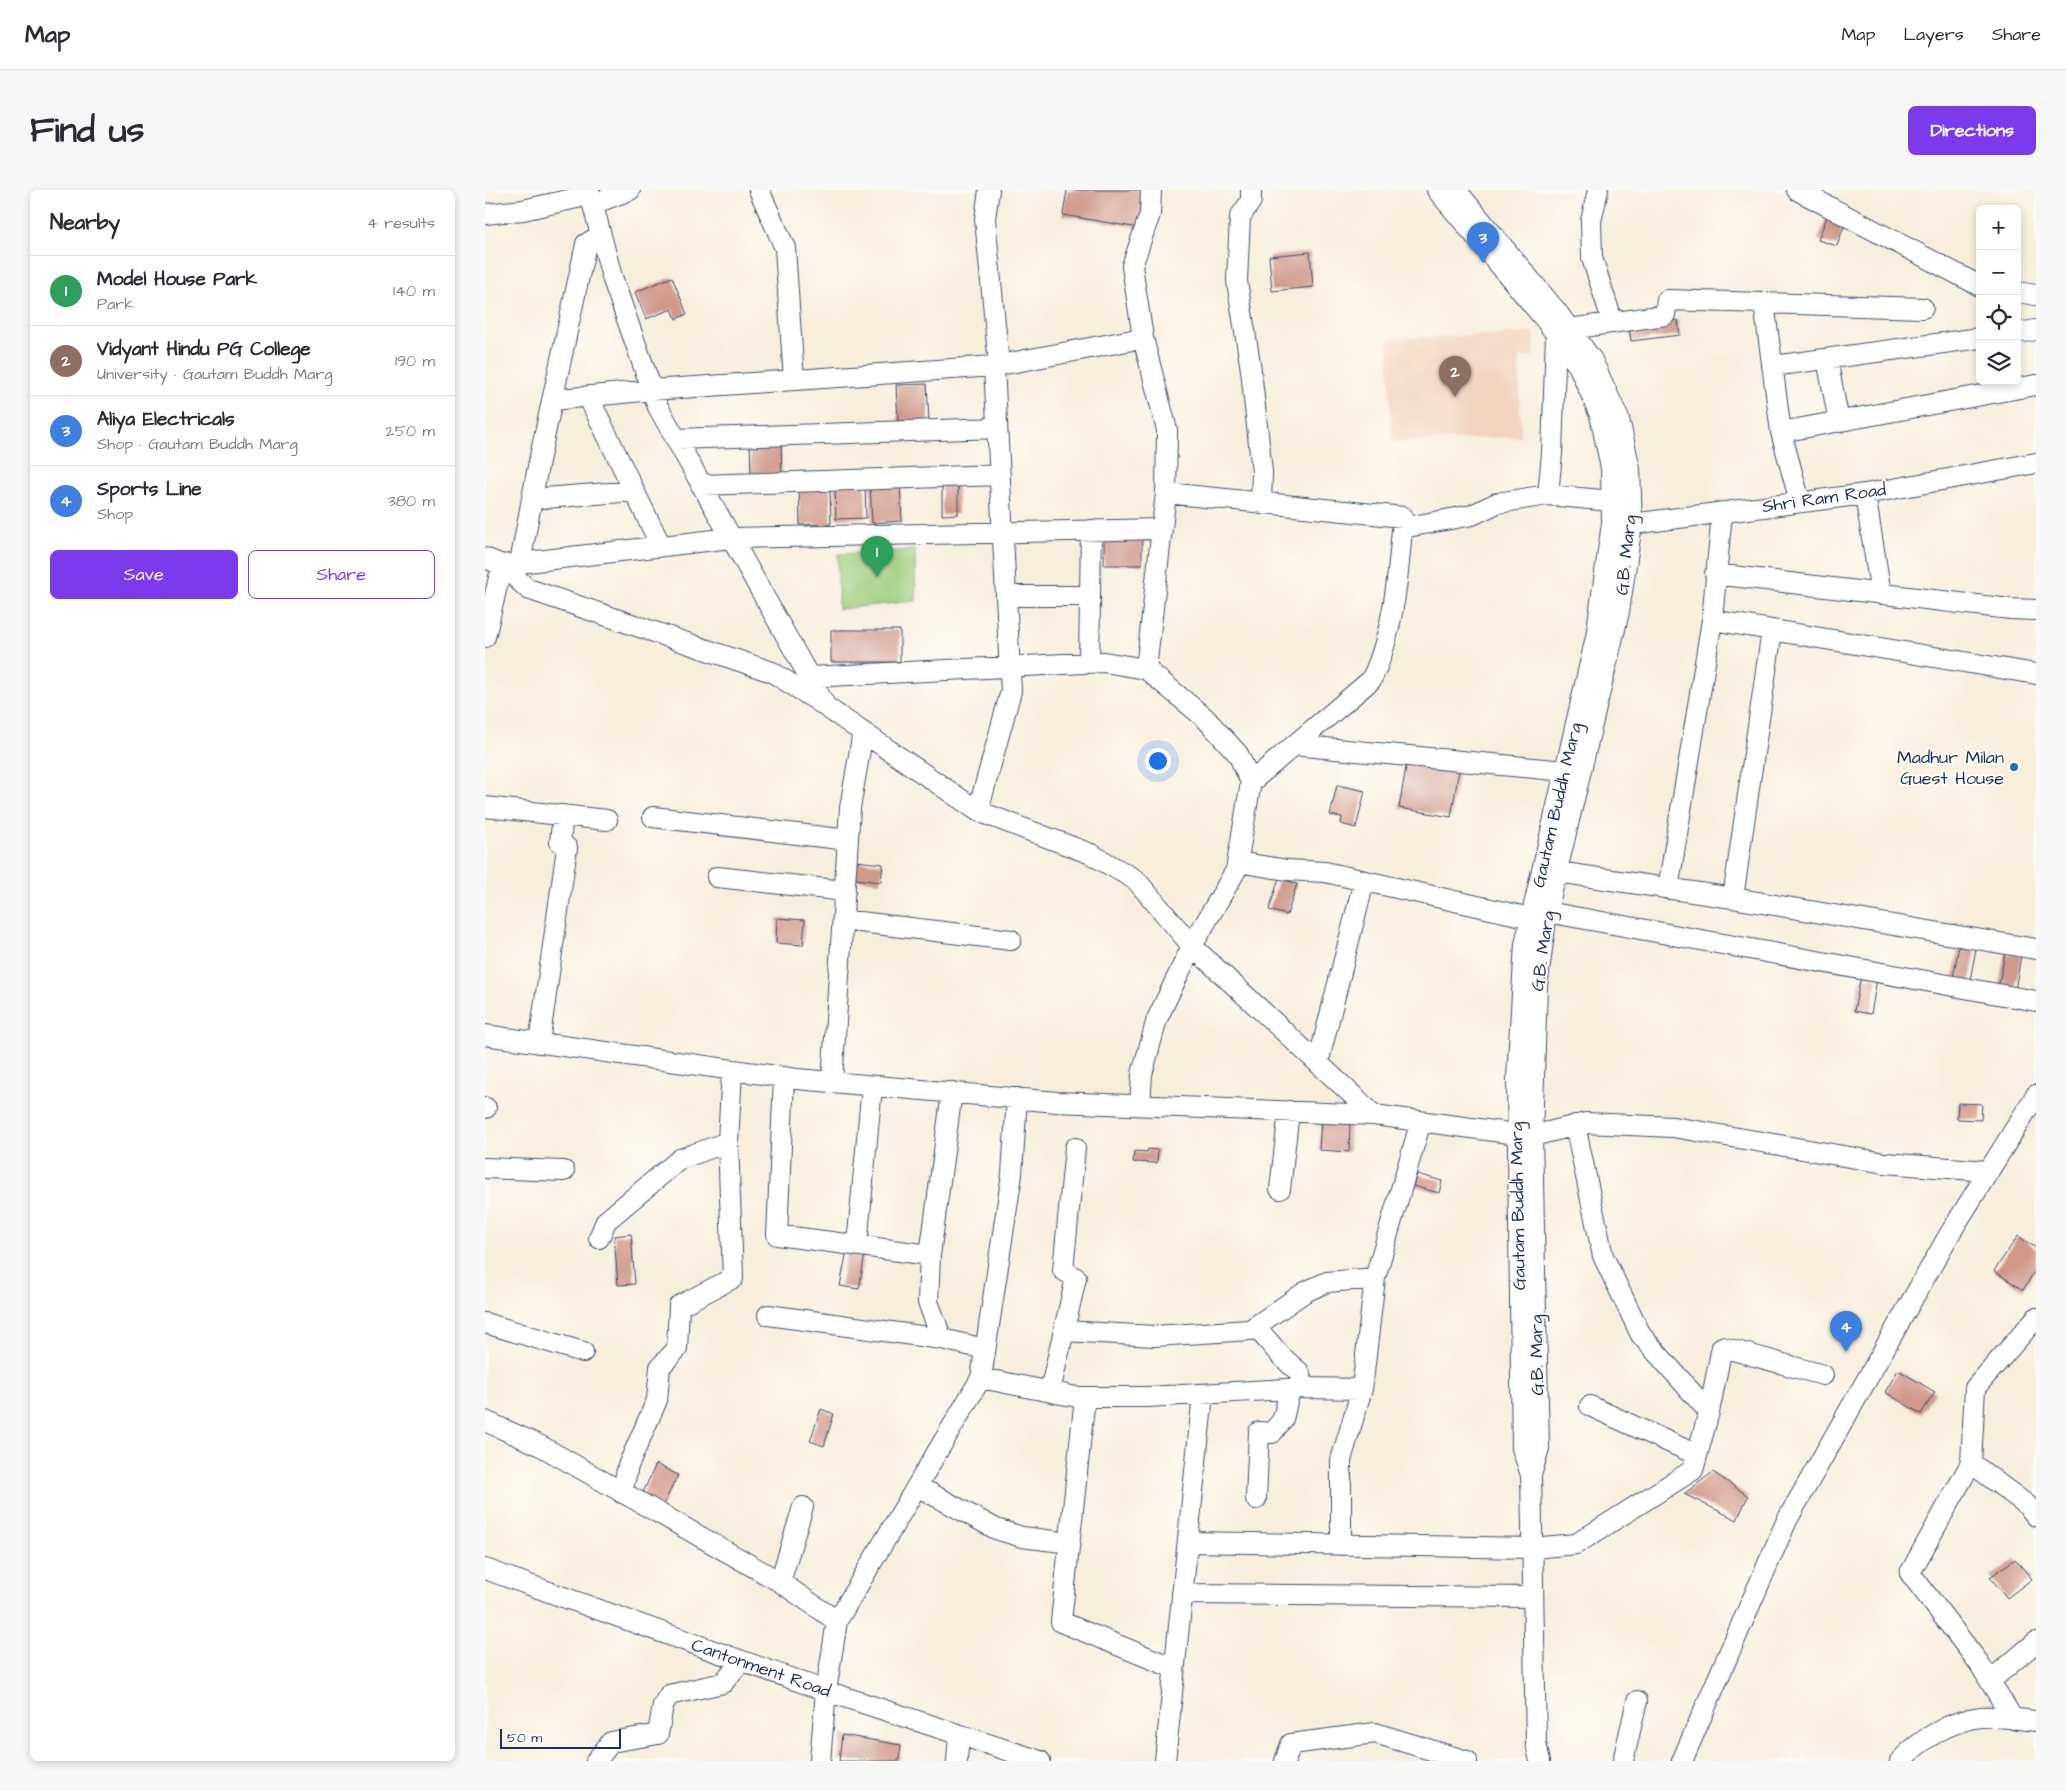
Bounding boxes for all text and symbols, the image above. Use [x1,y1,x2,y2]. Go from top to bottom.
text: Map [25,18,70,52]
text: Map [1841,22,1875,47]
text: Layers [1903,22,1964,47]
text: Share [1992,22,2041,47]
text: Find us [30,106,144,155]
button: Directions [1908,106,2036,155]
map controls [1976,205,2021,385]
button: + [1976,205,2021,250]
text: Nearby [50,208,120,237]
text: 4 results [367,212,435,234]
pin: 3 [1467,222,1499,263]
button: − [1976,250,2021,295]
text: Model House Park [97,266,257,293]
text: 1 [65,280,67,302]
text: 140 m [393,280,435,302]
text: Park [97,293,134,315]
button: locate [1976,295,2021,340]
text: Vidyant Hindu PG College [97,336,311,363]
button: layers [1976,340,2021,385]
text: 2 [61,350,71,372]
text: 190 m [395,350,435,372]
pin: 2 [1439,356,1471,397]
text: University · Gautam Buddh Marg [97,363,332,385]
text: Aliya Electricals [97,406,235,433]
text: 3 [62,420,70,442]
text: 250 m [386,420,435,442]
text: Shop · Gautam Buddh Marg [97,433,298,455]
text: Sports Line [97,476,202,503]
street label: Shri Ram Road [1760,477,1888,519]
text: 4 [61,490,71,512]
text: 380 m [388,490,435,512]
text: Shop [97,503,133,525]
street label: G.B. Marg [1609,514,1644,597]
pin: 1 [861,536,893,577]
button: Save [50,550,238,599]
button: Share [248,550,435,599]
street label: Gautam Buddh Marg [1526,720,1589,890]
place label: Madhur Milan Guest House [1897,745,2004,791]
your location [1145,748,1171,774]
marker: Madhur Milan Guest House [2008,761,2020,773]
street label: G.B. Marg [1525,909,1562,993]
street label: Gautam Buddh Marg [1504,1122,1533,1290]
pin: 4 [1830,1311,1862,1352]
street label: G.B. Marg [1524,1314,1551,1396]
street label: Cantonment Road [688,1632,834,1704]
scale bar [500,1726,621,1749]
text: 50 m [507,1728,542,1748]

